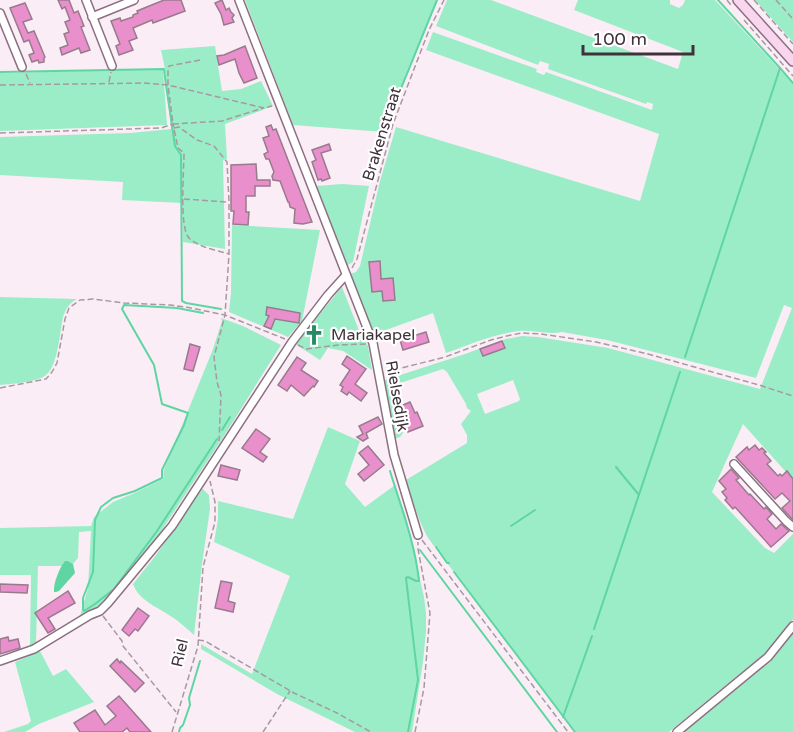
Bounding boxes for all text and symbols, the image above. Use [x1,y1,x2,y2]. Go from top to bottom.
scale bar [583,18,692,56]
text: 100 m [592,28,647,50]
street label: Brakenstraat [358,85,406,183]
church icon: Mariakapel [302,323,326,347]
place label: Mariakapel [331,325,415,345]
street label: Rielsedijk [381,359,413,433]
street label: Riel [167,637,193,669]

